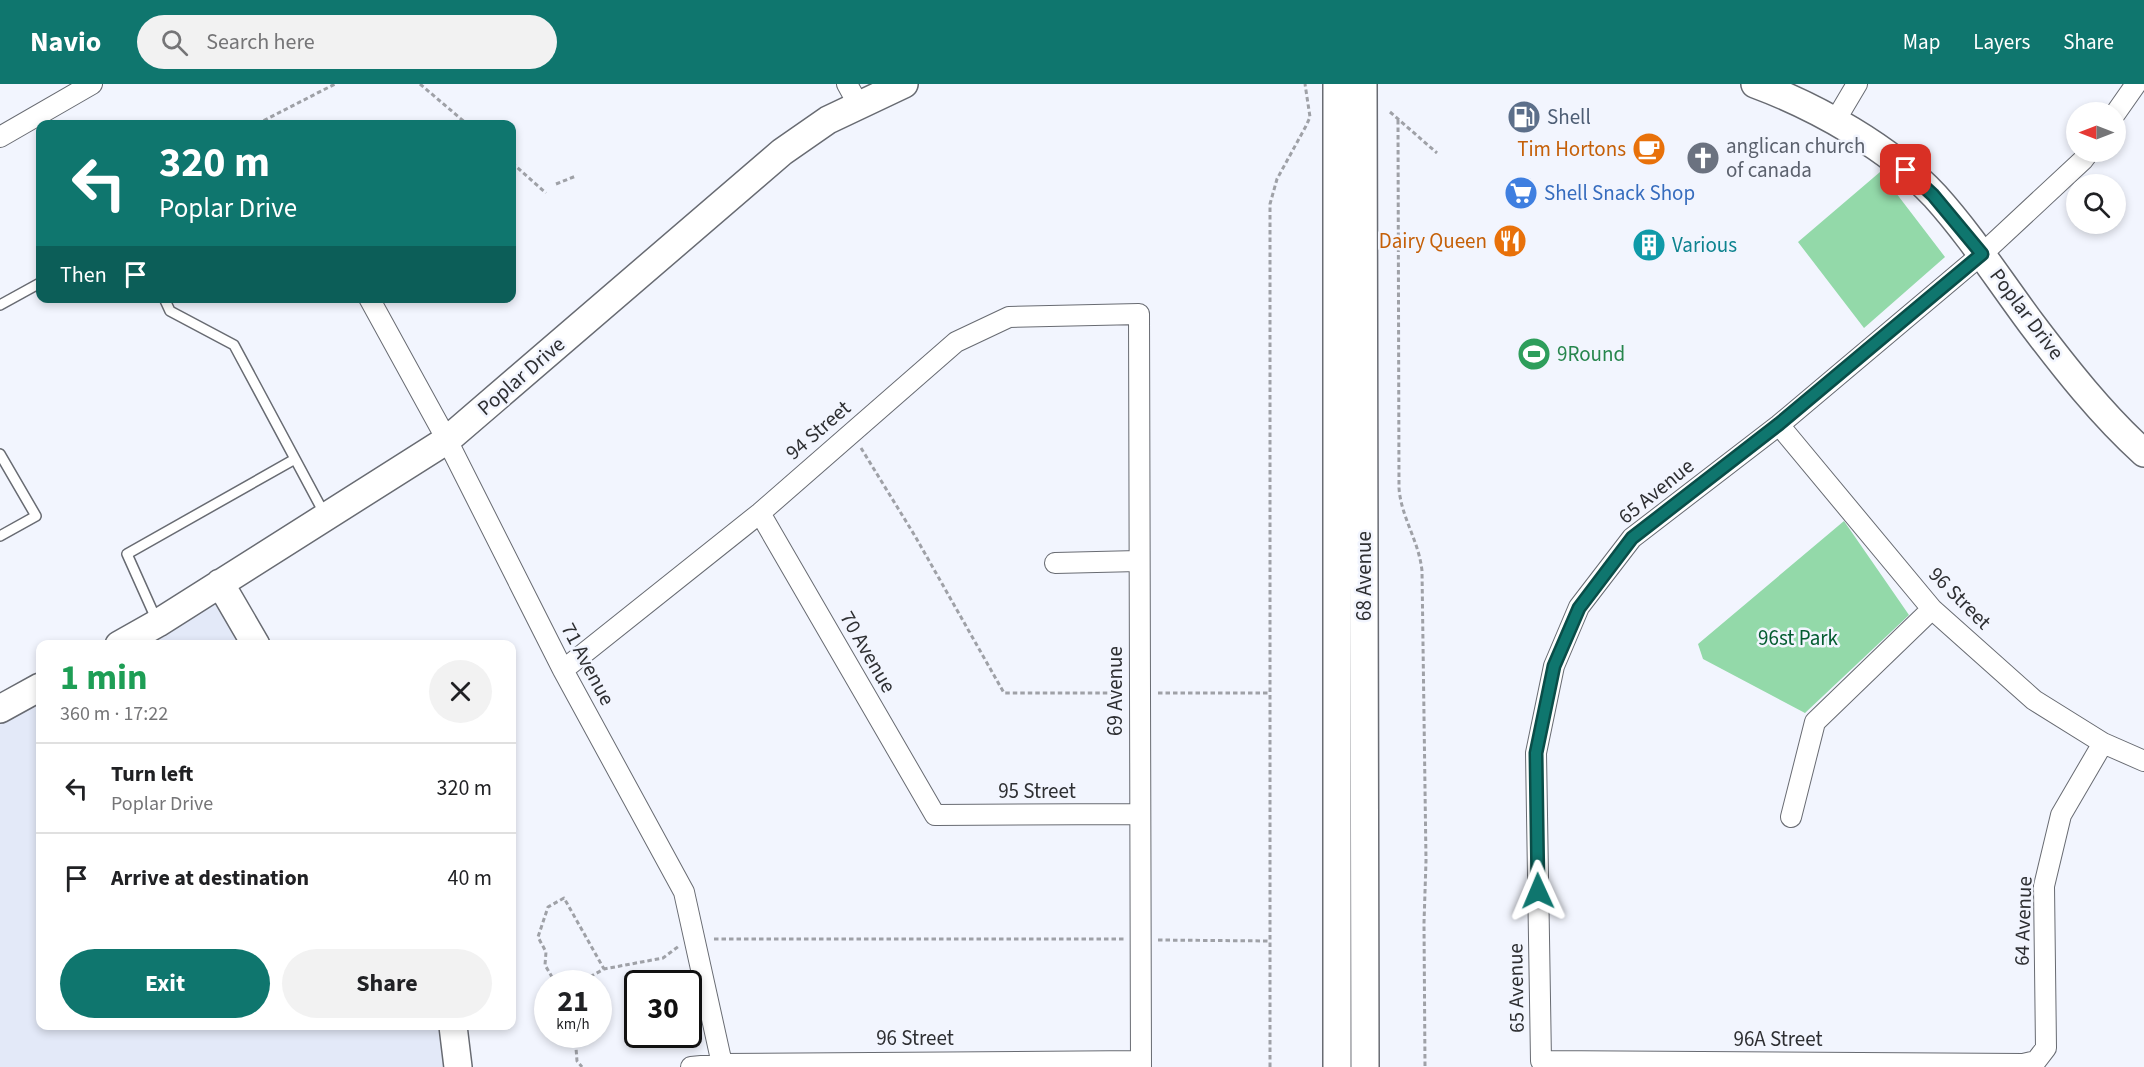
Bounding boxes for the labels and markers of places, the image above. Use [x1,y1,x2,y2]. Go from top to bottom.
fuel station icon: Shell [1506,99,1542,135]
place label: Shell [1547,102,1591,132]
cafe icon: Tim Hortons [1631,131,1667,167]
place label: anglican church of canada [1726,131,1865,185]
place label: Tim Hortons [1517,134,1626,164]
church icon: anglican church of canada [1685,140,1721,176]
pin [1880,144,1931,195]
supermarket icon: Shell Snack Shop [1503,175,1539,211]
place label: Shell Snack Shop [1544,178,1695,208]
restaurant icon: Dairy Queen [1492,223,1528,259]
place label: Dairy Queen [1379,226,1487,256]
building icon: Various [1631,227,1667,263]
place label: Various [1672,230,1737,260]
sports icon: 9Round [1516,336,1552,372]
place label: 9Round [1557,339,1625,369]

